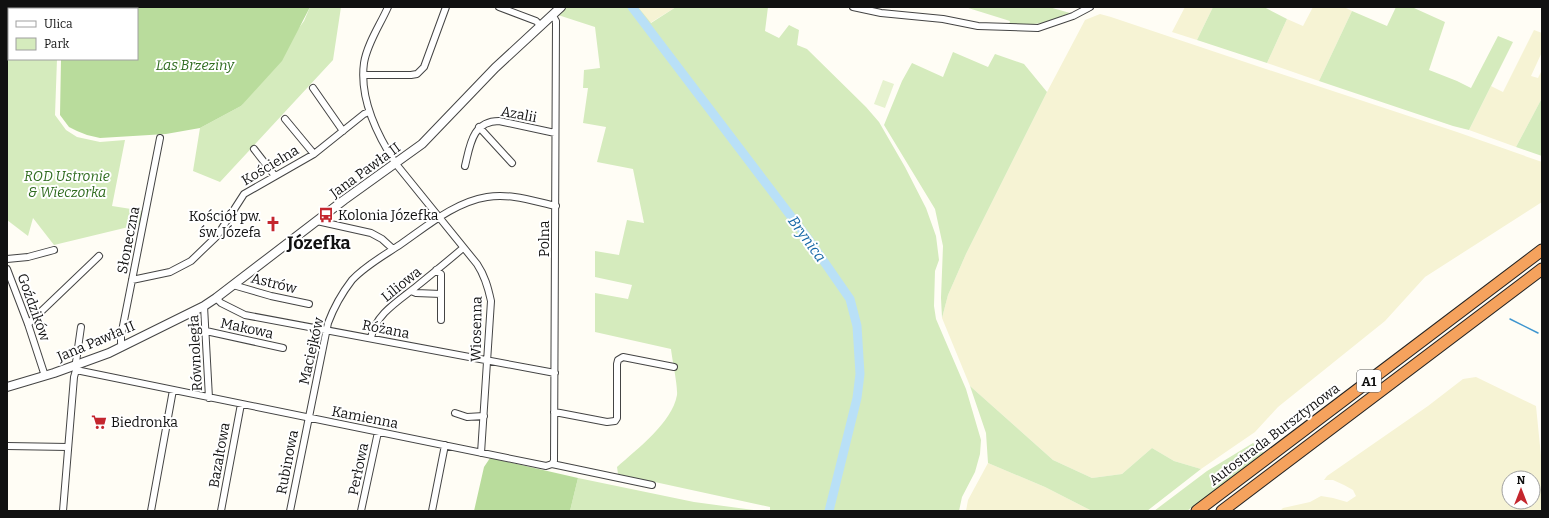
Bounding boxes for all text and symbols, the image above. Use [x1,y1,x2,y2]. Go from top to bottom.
legend [8,8,138,60]
text: Ulica [44,17,73,31]
text: Park [44,37,70,51]
park label: Las Brzeziny [156,57,235,74]
street label: Azalii [499,103,538,126]
street label: Jana Pawła II [326,139,404,202]
street label: Kościelna [239,142,302,189]
park label: ROD Ustronie & Wieczorka [24,168,110,201]
street label: Słoneczna [114,205,143,275]
bus stop icon: Kolonia Józefka [317,206,335,224]
place label: Kolonia Józefka [338,207,439,224]
place label: Kościół pw. św. Józefa [189,208,261,241]
water label: Brynica [784,213,830,265]
church icon: Kościół pw. św. Józefa [264,215,282,233]
street label: Polna [536,220,553,257]
district label: Józefka [286,232,351,254]
street label: Liliowa [378,263,425,306]
street label: Astrów [249,270,299,298]
street label: Goździków [13,271,54,344]
street label: Wiosenna [467,296,486,362]
street label: Równoległa [185,314,206,392]
street label: Makowa [219,315,275,342]
street label: Maciejków [295,315,328,387]
street label: Jana Pawła II [54,317,138,366]
street label: Różana [361,317,411,342]
road number: A1 [1357,370,1381,392]
street label: Autostrada Bursztynowa [1206,379,1343,489]
street label: Kamienna [330,403,400,432]
supermarket icon: Biedronka [90,413,108,431]
place label: Biedronka [111,414,178,431]
street label: Bazaltowa [205,421,234,489]
street label: Rubinowa [273,428,302,496]
street label: Perłowa [345,441,372,497]
north arrow [1501,470,1541,510]
text: N [1517,474,1526,487]

